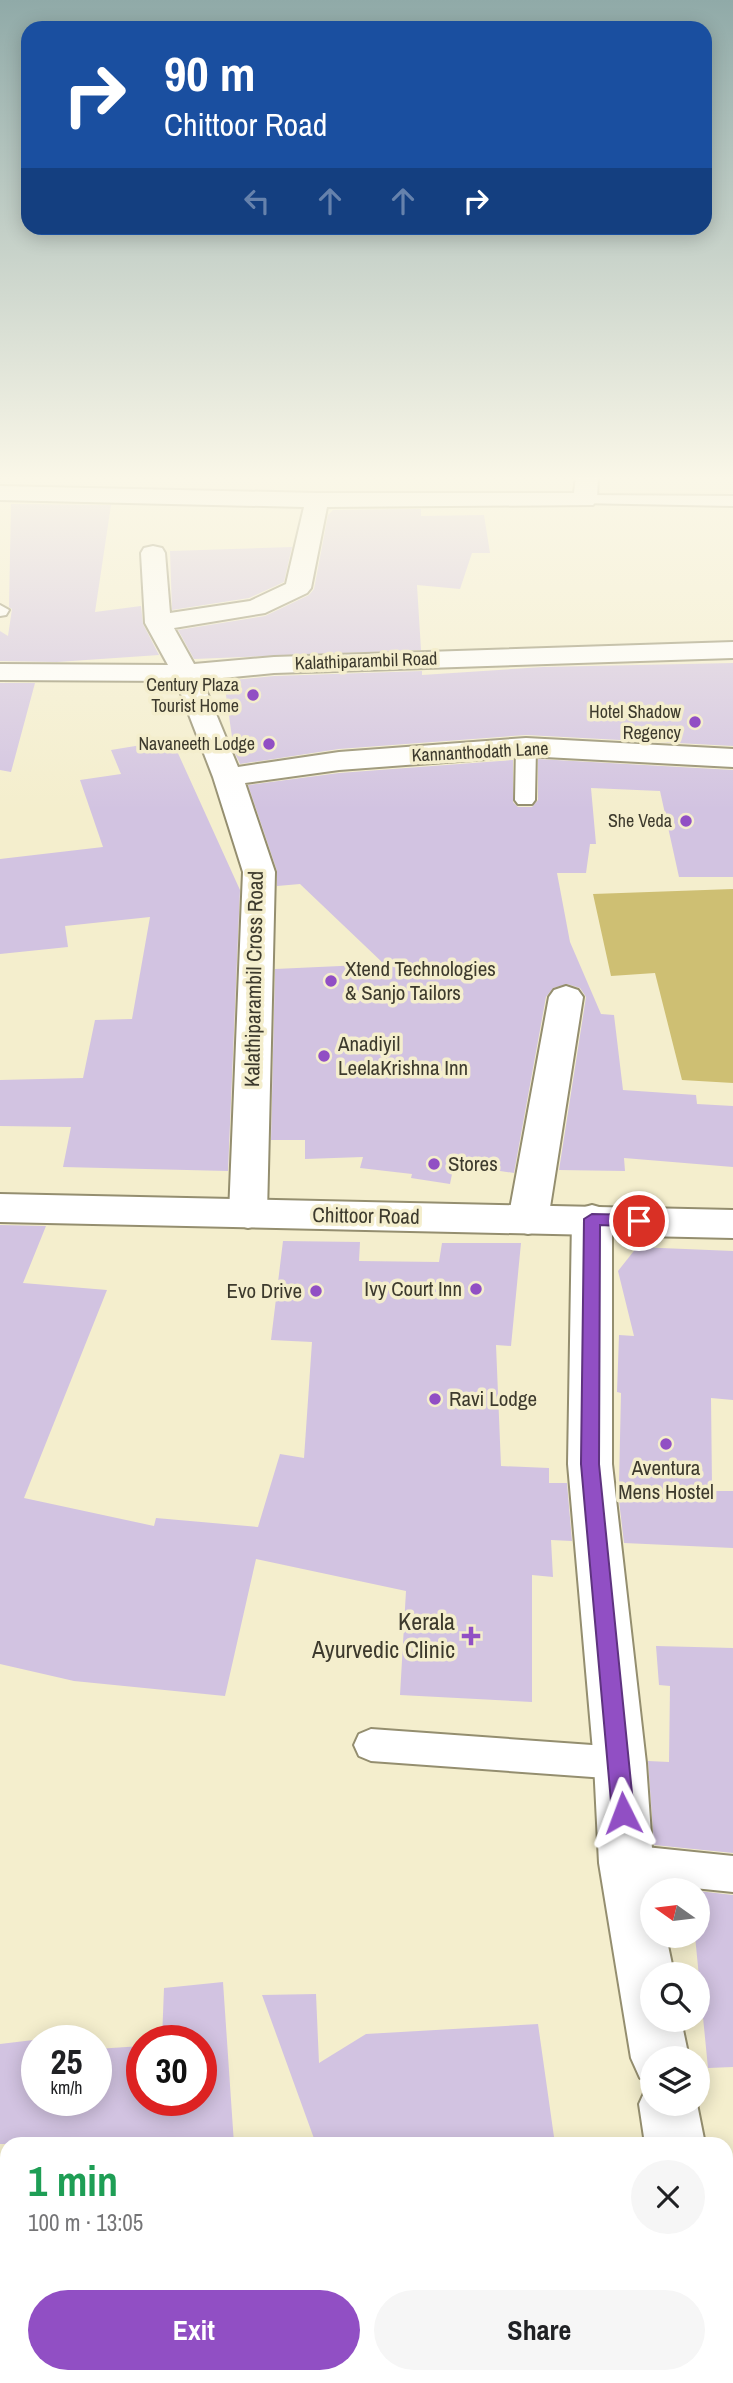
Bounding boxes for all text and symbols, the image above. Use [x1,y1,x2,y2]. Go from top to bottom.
text: 90 m [164,40,256,106]
icon: right [49,49,140,140]
text: Chittoor Road [164,103,327,146]
icon: left [238,182,276,220]
icon: ahead [311,182,349,220]
icon: ahead [384,182,422,220]
icon: right [457,182,495,220]
street label: Kalathiparambil Road [294,646,438,675]
place label: Century Plaza Tourist Home [146,672,239,718]
marker: Century Plaza Tourist Home [245,687,261,703]
place label: Hotel Shadow Regency [589,699,682,745]
marker: Hotel Shadow Regency [687,714,703,730]
place label: Navaneeth Lodge [138,731,255,756]
street label: Kannanthodath Lane [411,735,549,768]
marker: Navaneeth Lodge [261,736,277,752]
place label: She Veda [608,808,672,833]
marker: She Veda [678,813,694,829]
street label: Kalathiparambil Cross Road [237,871,270,1087]
place label: Xtend Technologies & Sanjo Tailors [345,954,496,1007]
marker: Xtend Technologies & Sanjo Tailors [323,973,339,989]
place label: Anadiyil LeelaKrishna Inn [337,1029,468,1082]
marker: Anadiyil LeelaKrishna Inn [316,1048,332,1064]
place label: Stores [448,1149,498,1178]
marker: Stores [426,1156,442,1172]
pin [609,1191,669,1251]
street label: Chittoor Road [312,1200,420,1231]
icon: arrive [620,1202,658,1240]
place label: Ivy Court Inn [364,1274,462,1303]
place label: Evo Drive [226,1276,302,1305]
marker: Ivy Court Inn [468,1281,484,1297]
marker: Evo Drive [308,1283,324,1299]
place label: Ravi Lodge [449,1384,537,1413]
marker: Ravi Lodge [427,1391,443,1407]
marker: Aventura Mens Hostel [658,1436,674,1452]
place label: Aventura Mens Hostel [618,1453,714,1506]
place label: Kerala Ayurvedic Clinic [311,1605,455,1665]
marker: Kerala Ayurvedic Clinic [461,1626,481,1646]
position arrow [586,1776,660,1850]
north arrow [640,1878,710,1948]
map controls [640,1878,710,2116]
button: search [640,1962,710,2032]
speed limit sign: 30 [126,2025,217,2116]
text: 25 [51,2038,82,2085]
button: layers [640,2046,710,2116]
text: km/h [51,2075,83,2100]
text: 1 min [28,2153,118,2209]
button: close [631,2160,705,2234]
text: 100 m · 13:05 [28,2207,143,2238]
button: Exit [28,2290,360,2370]
button: Share [374,2290,705,2370]

